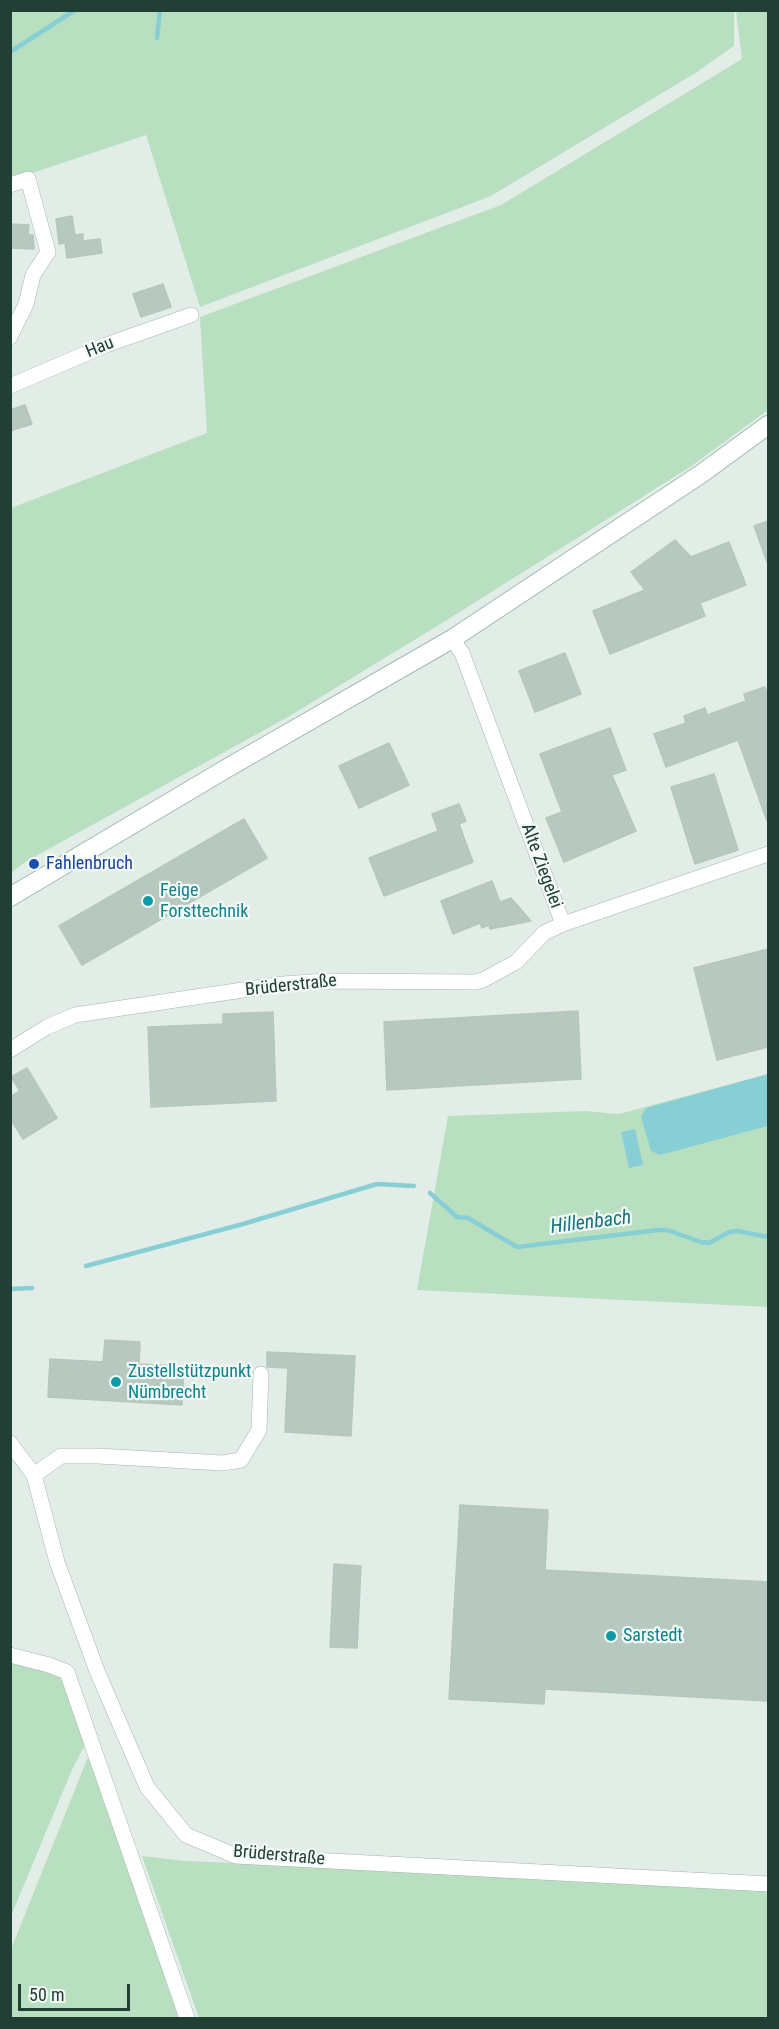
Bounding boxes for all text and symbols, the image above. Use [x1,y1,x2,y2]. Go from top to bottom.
street label: Hau [83,333,117,363]
street label: Alte Ziegelei [516,821,566,911]
place label: Fahlenbruch [46,853,133,875]
marker: Fahlenbruch [27,857,41,871]
place label: Feige Forsttechnik [160,880,248,922]
marker: Feige Forsttechnik [141,894,155,908]
street label: Brüderstraße [244,970,338,1002]
water label: Hillenbach [549,1206,633,1240]
place label: Zustellstützpunkt Nümbrecht [128,1361,251,1404]
marker: Zustellstützpunkt Nümbrecht [109,1375,123,1389]
place label: Sarstedt [623,1625,683,1647]
marker: Sarstedt [604,1629,618,1643]
street label: Brüderstraße [232,1841,326,1871]
scale bar [21,1972,134,2010]
text: 50 m [29,1984,64,2005]

